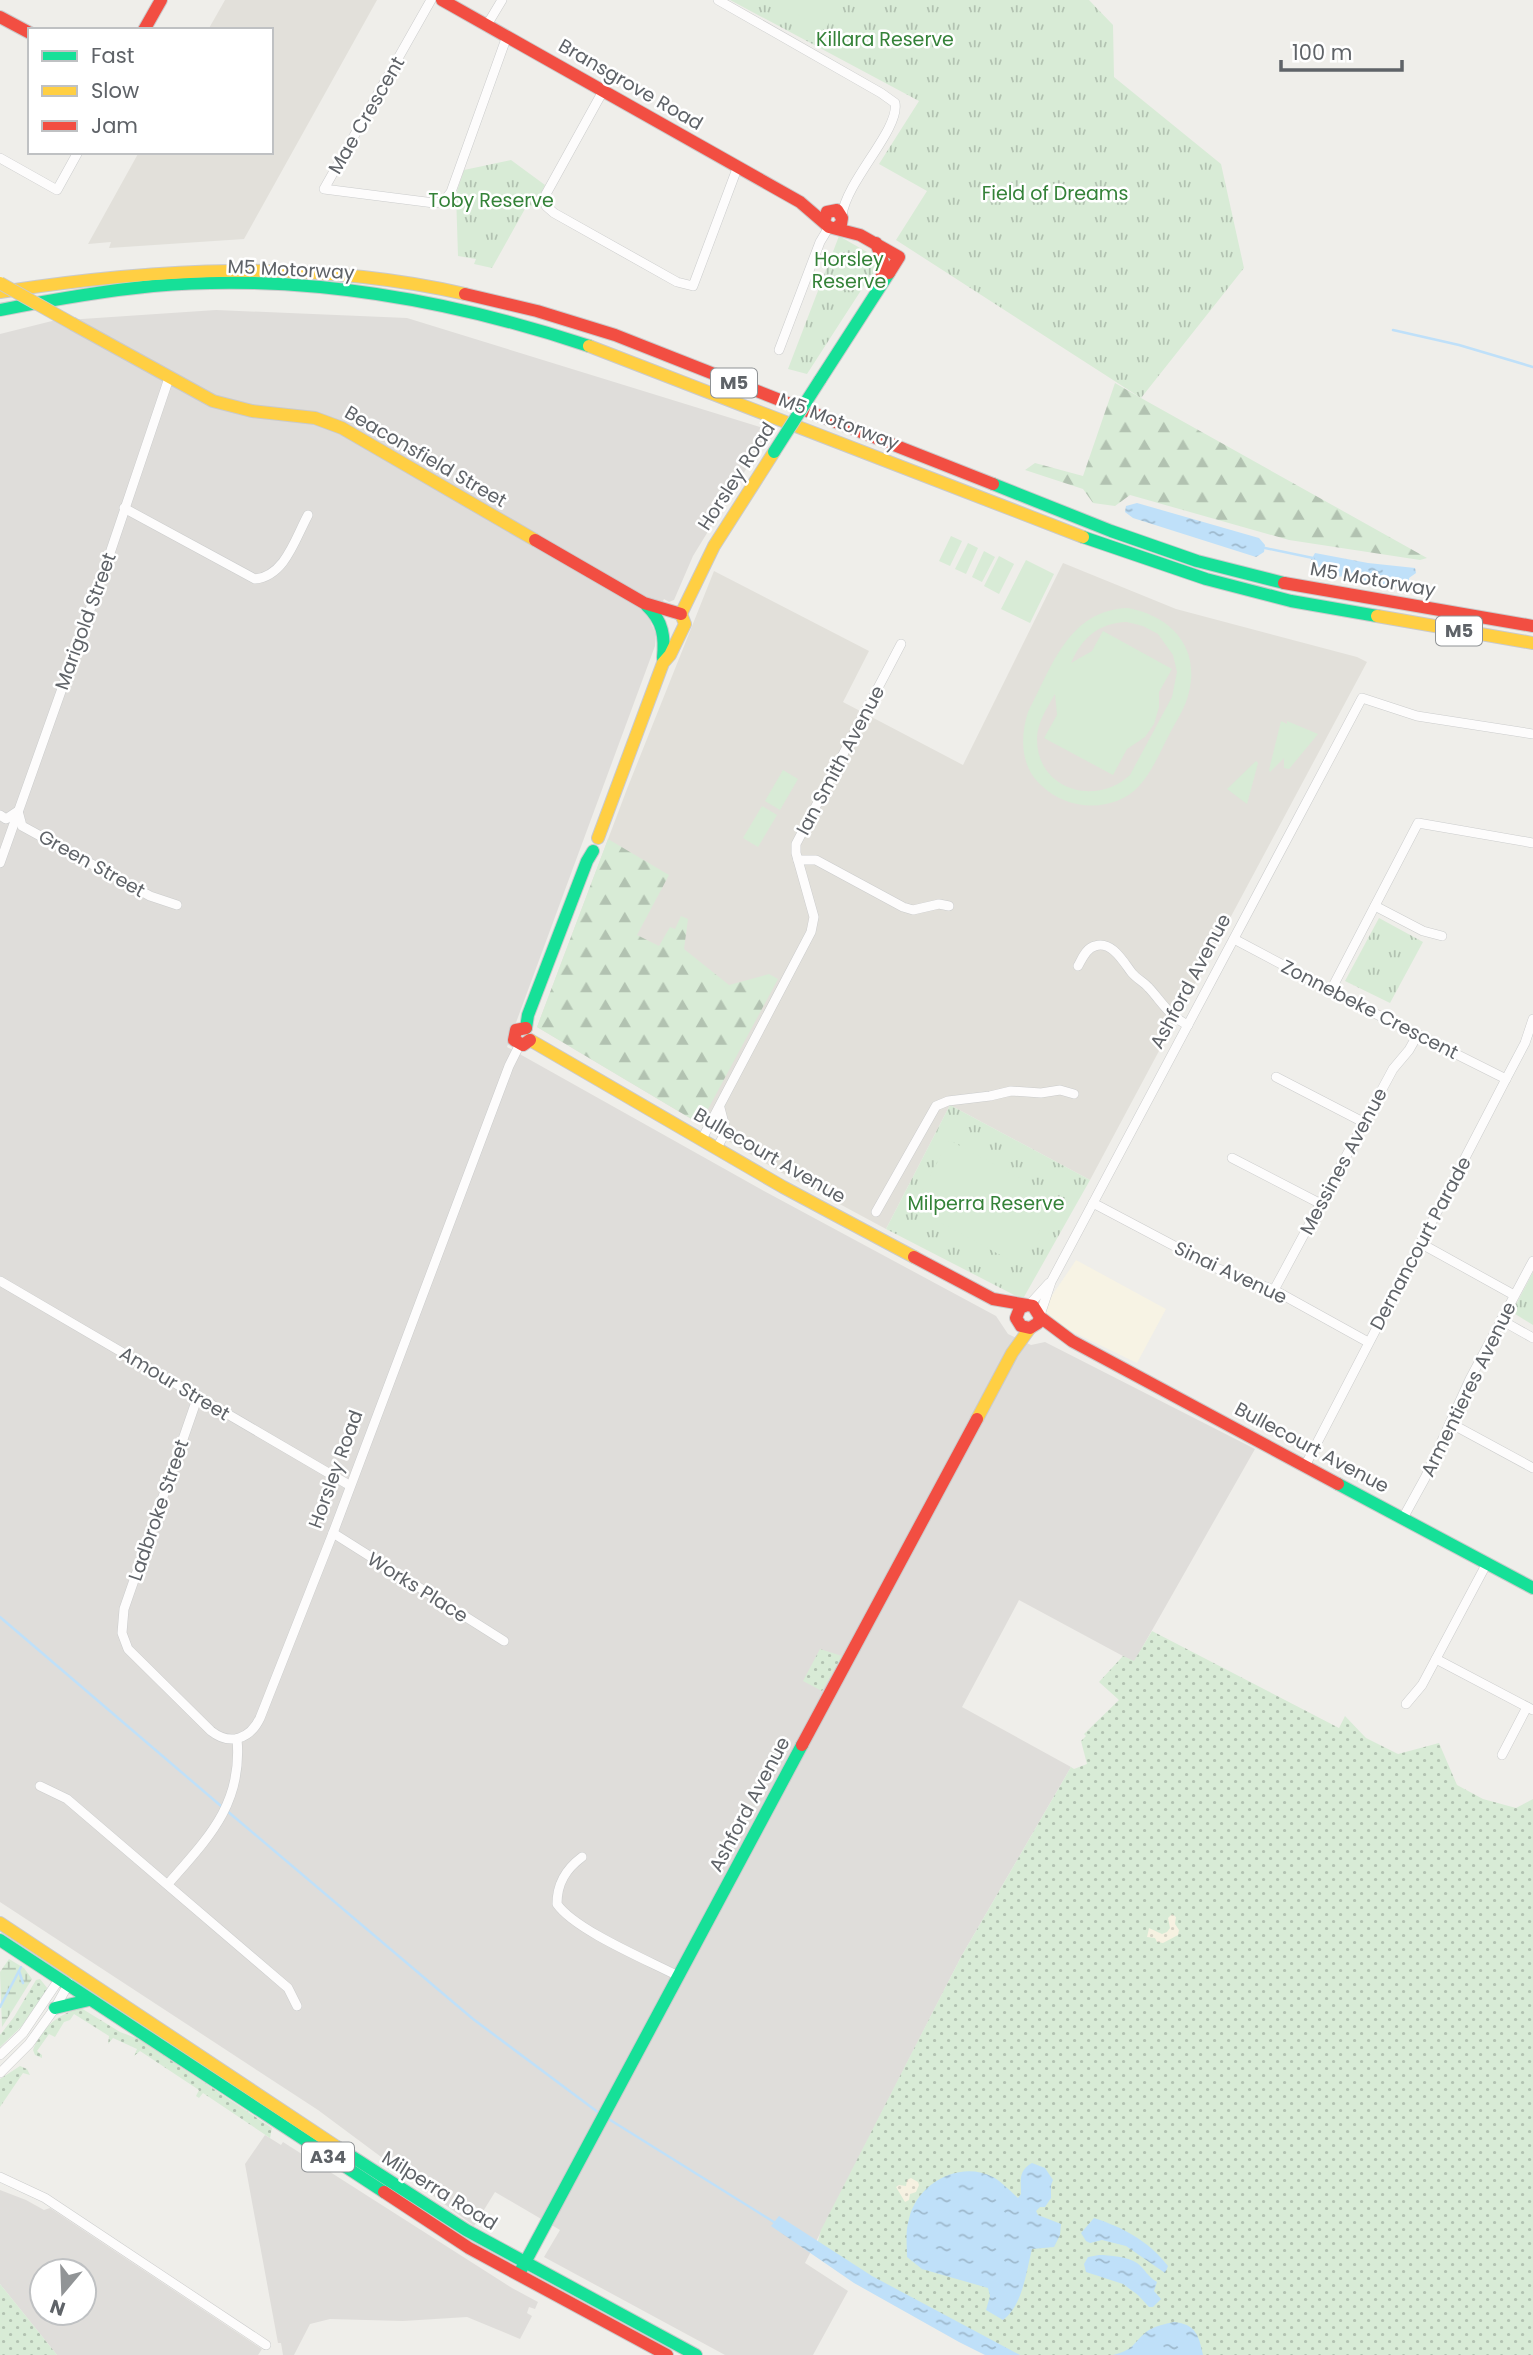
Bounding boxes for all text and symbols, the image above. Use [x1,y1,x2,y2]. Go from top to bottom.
park label: Killara Reserve [816,26,954,53]
legend [28,28,273,154]
scale bar [1281,28,1402,72]
street label: Bransgrove Road [554,32,708,137]
text: 100 m [1292,38,1352,67]
text: Fast [91,41,134,70]
street label: Mae Crescent [322,51,411,179]
text: Slow [91,76,139,105]
text: Jam [91,111,138,140]
park label: Field of Dreams [982,180,1128,207]
park label: Toby Reserve [428,187,554,214]
park label: Horsley Reserve [812,246,886,295]
street label: M5 Motorway [227,253,355,286]
road number: M5 [711,368,757,398]
street label: M5 Motorway [775,386,903,457]
street label: Beaconsfield Street [340,399,512,514]
street label: Horsley Road [691,417,781,536]
street label: Marigold Street [48,549,123,694]
street label: M5 Motorway [1308,555,1438,604]
road number: M5 [1436,616,1482,646]
street label: Ian Smith Avenue [790,681,891,840]
street label: Green Street [33,823,150,904]
street label: Ashford Avenue [1143,909,1237,1054]
street label: Zonnebeke Crescent [1276,953,1463,1066]
street label: Messines Avenue [1293,1083,1394,1240]
street label: Bullecourt Avenue [689,1101,851,1210]
street label: Dernancourt Parade [1363,1152,1478,1335]
park label: Milperra Reserve [908,1190,1064,1217]
street label: Sinai Avenue [1170,1234,1292,1310]
street label: Armentieres Avenue [1414,1297,1523,1481]
street label: Amour Street [114,1340,235,1427]
street label: Bullecourt Avenue [1230,1395,1394,1500]
street label: Horsley Road [302,1406,369,1532]
street label: Ladbroke Street [122,1436,195,1585]
street label: Works Place [362,1546,473,1629]
street label: Ashford Avenue [702,1732,796,1877]
road number: A34 [302,2143,354,2172]
street label: Milperra Road [377,2144,503,2237]
north arrow [28,2257,98,2327]
text: N [46,2293,69,2323]

